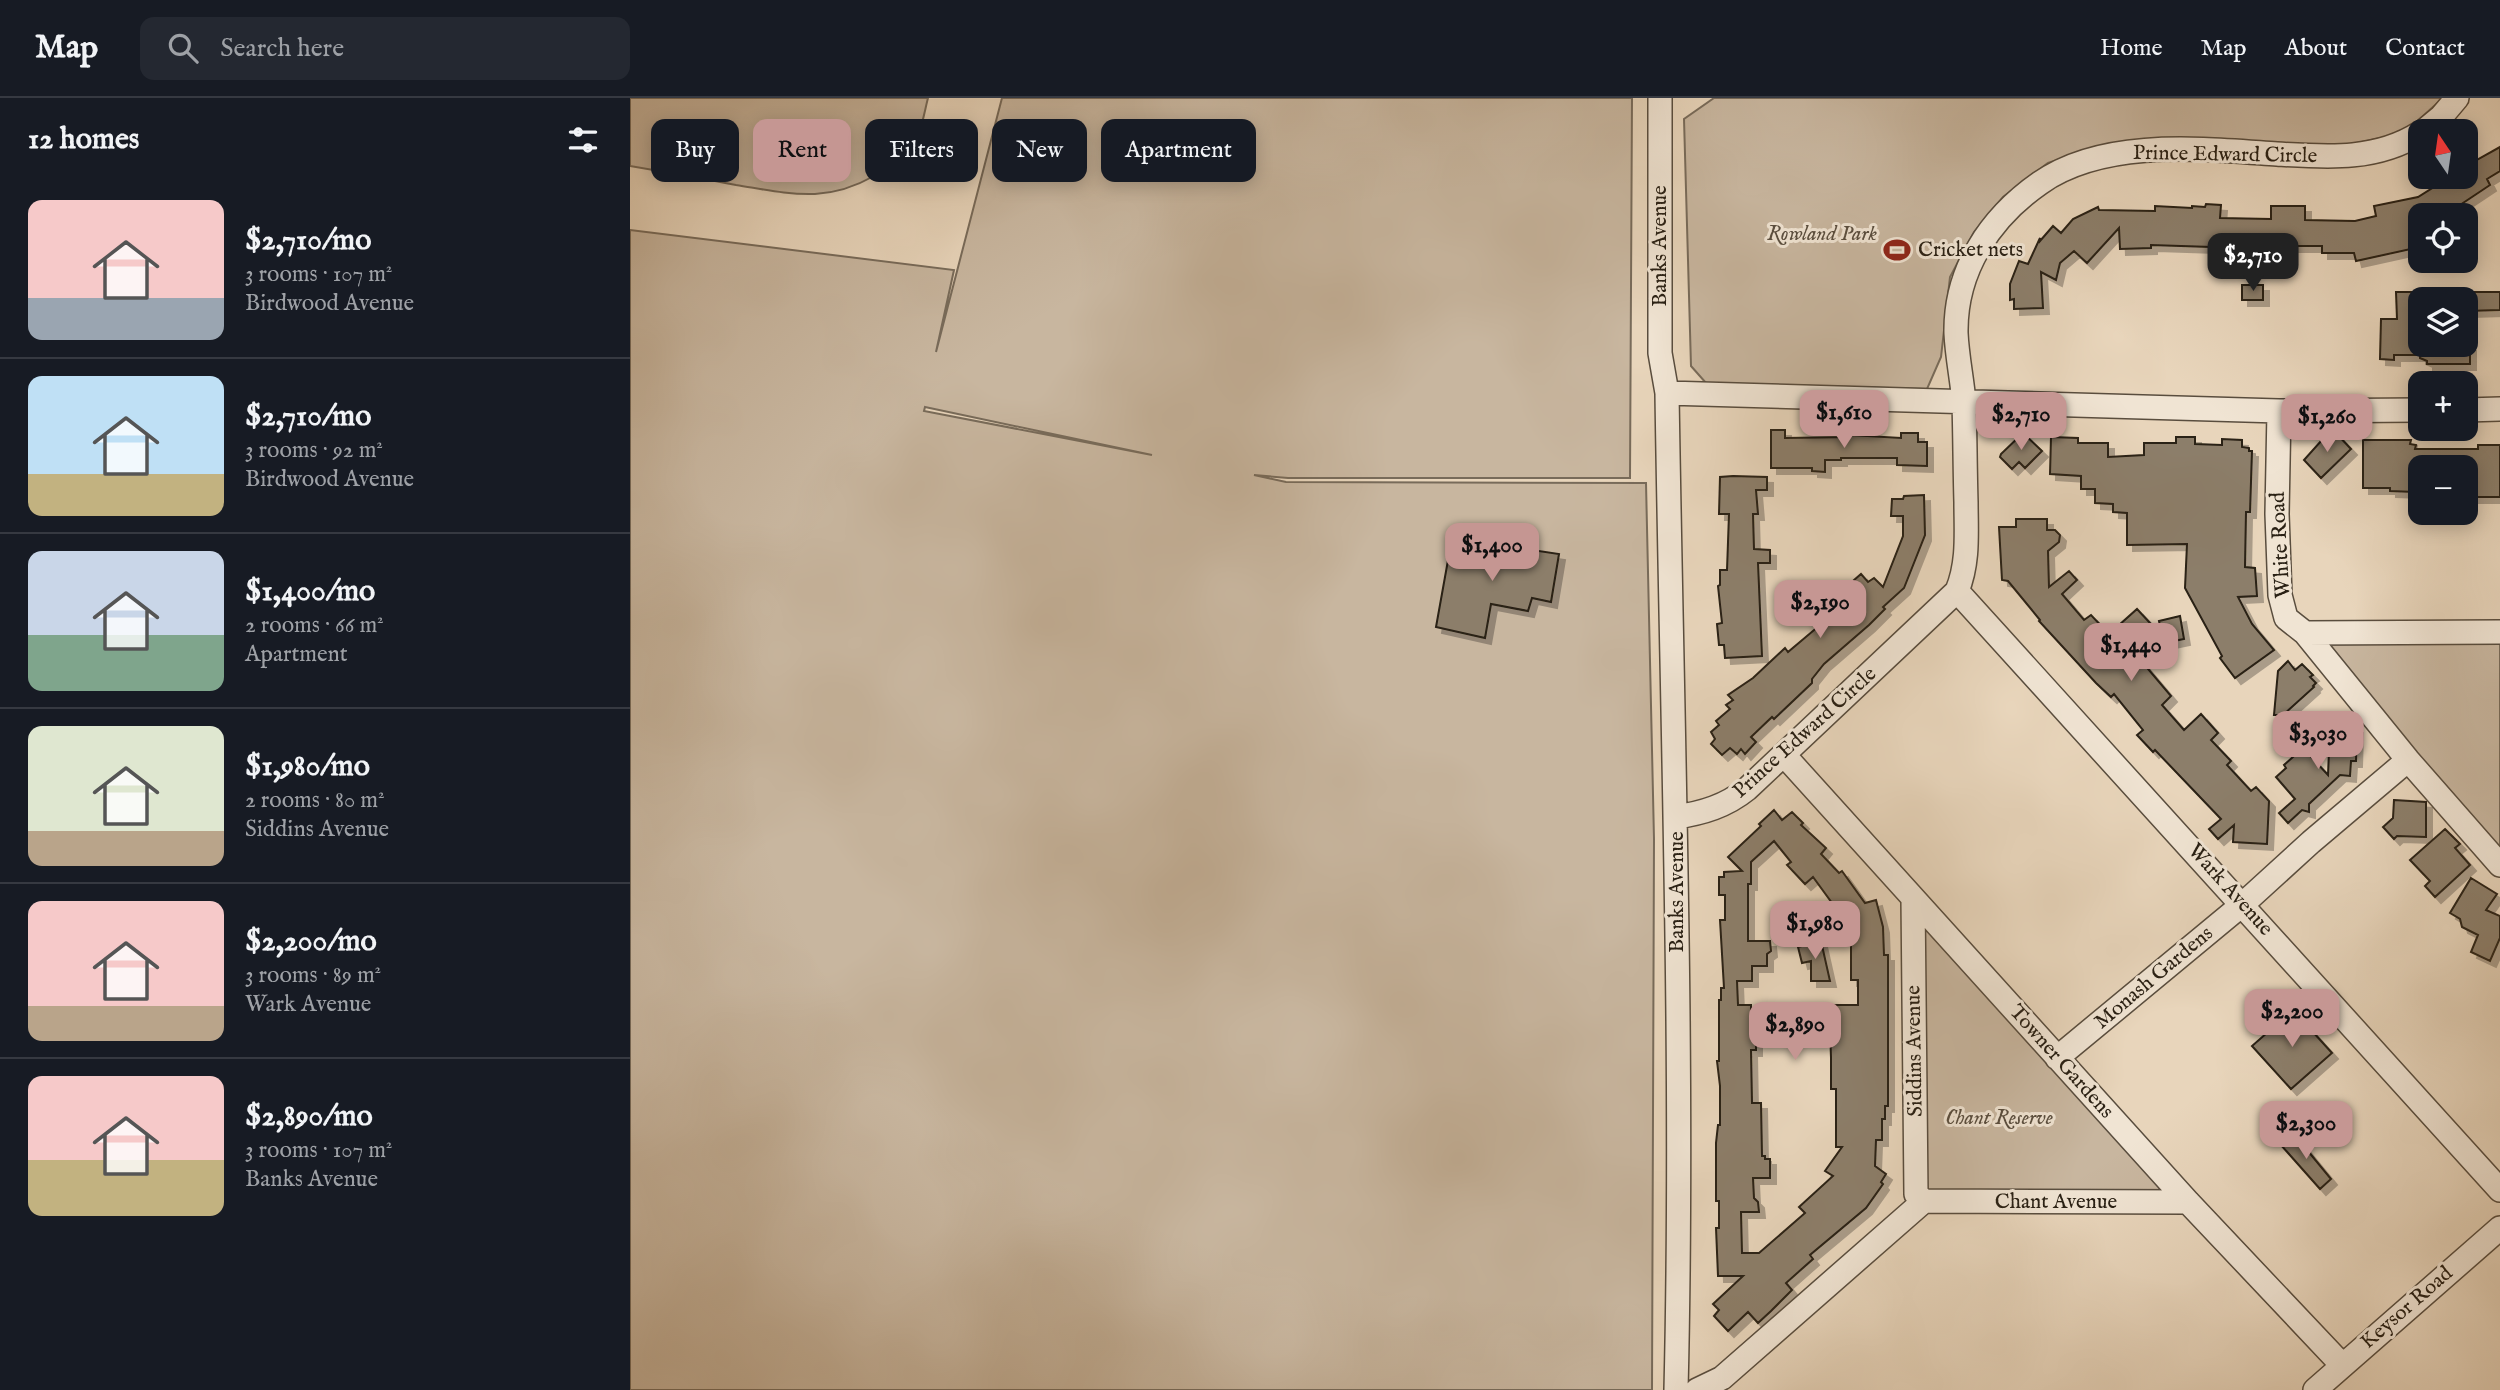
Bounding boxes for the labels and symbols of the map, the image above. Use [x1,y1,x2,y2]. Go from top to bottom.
north arrow [2408,119,2478,189]
street label: Prince Edward Circle [2133,140,2318,170]
street label: Banks Avenue [1647,185,1674,307]
park label: Rowland Park [1767,221,1878,248]
pin: $2,710 [2196,234,2310,293]
sports icon: Cricket nets [1882,235,1912,265]
place label: Cricket nets [1918,237,2023,264]
pin: $1,610 [1787,390,1901,450]
pin: $2,710 [1964,392,2078,452]
pin: $1,260 [2270,394,2384,454]
street label: White Road [2265,490,2297,599]
pin: $1,400 [1435,524,1549,583]
pin: $2,190 [1763,580,1877,640]
pin: $1,440 [2074,624,2188,683]
street label: Prince Edward Circle [1727,661,1883,805]
pin: $3,030 [2261,712,2375,771]
street label: Banks Avenue [1664,831,1691,953]
street label: Wark Avenue [2181,838,2279,942]
pin: $1,980 [1758,902,1872,961]
street label: Monash Gardens [2089,920,2219,1036]
street label: Siddins Avenue [1900,985,1930,1117]
pin: $2,200 [2235,990,2349,1049]
street label: Towner Gardens [2003,999,2119,1125]
pin: $2,890 [1738,1002,1852,1062]
pin: $2,300 [2249,1102,2363,1161]
park label: Chant Reserve [1945,1105,2053,1132]
street label: Chant Avenue [1995,1189,2118,1216]
street label: Keysor Road [2355,1260,2459,1355]

